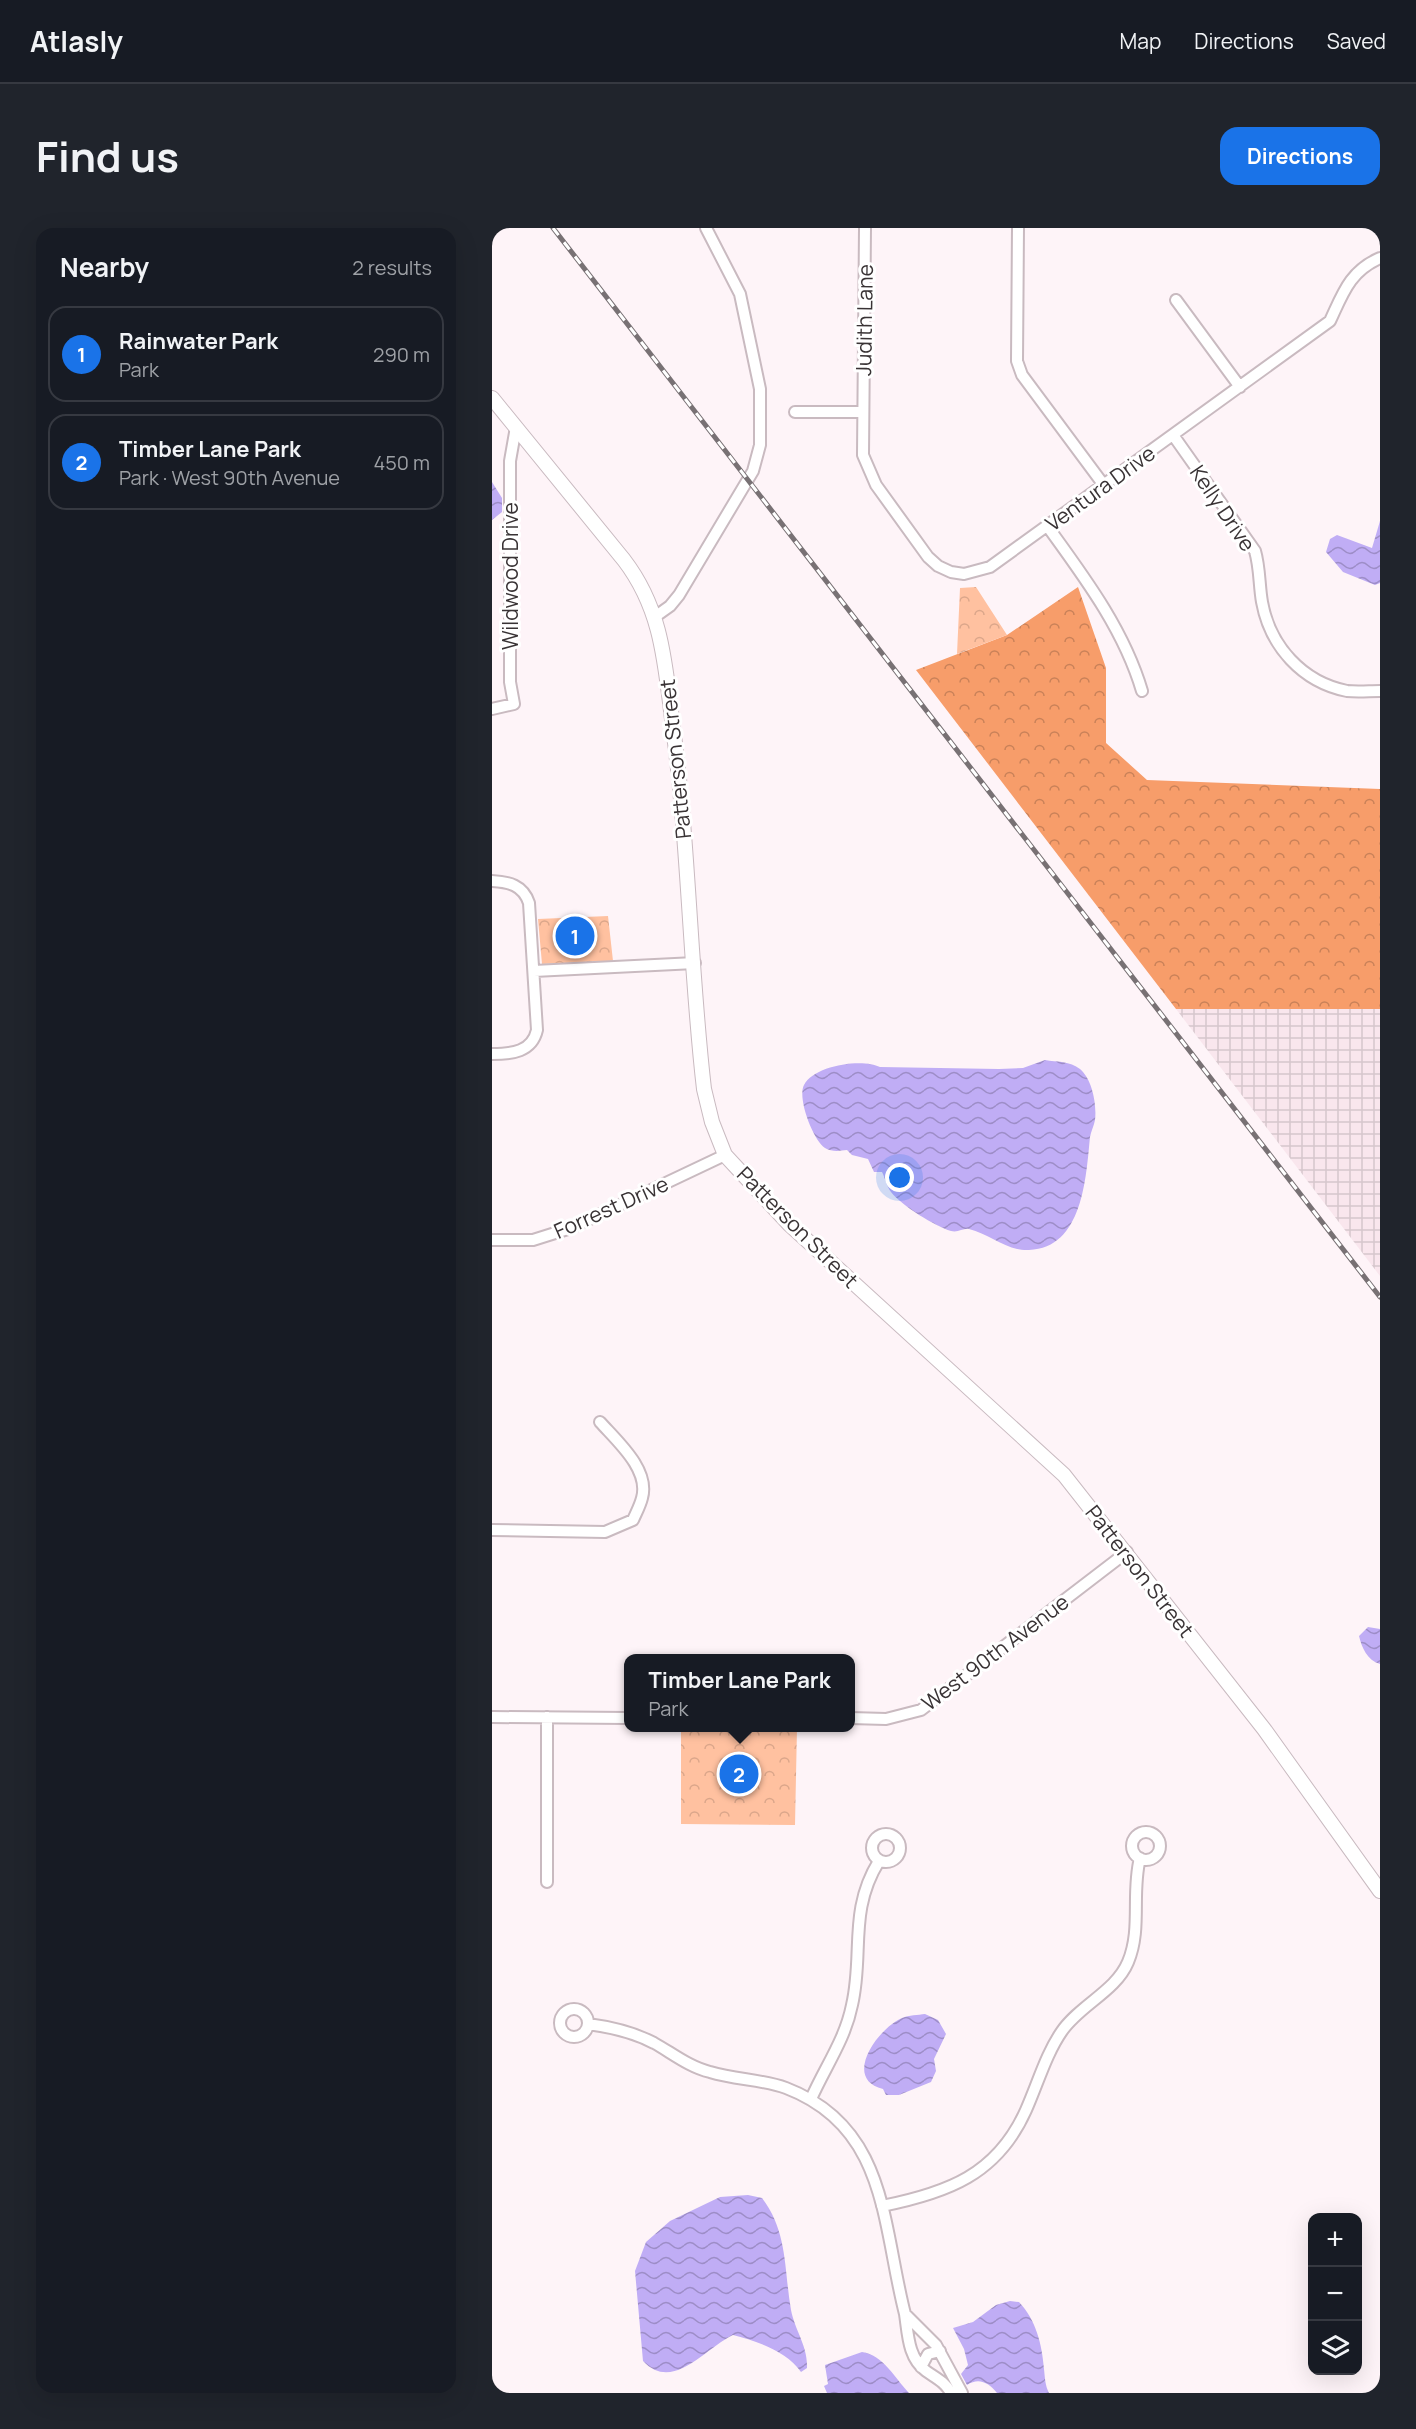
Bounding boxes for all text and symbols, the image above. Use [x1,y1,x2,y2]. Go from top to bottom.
text: Atlasly [30,22,123,60]
text: Map [1120,27,1161,55]
text: Directions [1194,27,1294,55]
text: Saved [1327,27,1386,55]
text: Find us [36,127,179,185]
button: Directions [1220,127,1380,185]
text: Nearby [60,249,149,285]
text: 2 results [352,254,432,281]
street label: Judith Lane [849,264,879,376]
text: Rainwater Park [119,326,278,356]
text: 1 [77,341,86,368]
text: 290 m [373,341,430,368]
text: Park [119,356,159,383]
text: Timber Lane Park [119,434,301,464]
street label: Ventura Drive [1040,439,1160,537]
text: 2 [76,449,87,476]
text: 450 m [374,449,430,476]
street label: Kelly Drive [1184,460,1262,556]
text: Park · West 90th Avenue [119,464,340,491]
street label: Wildwood Drive [496,502,524,650]
street label: Patterson Street [653,678,697,840]
pin: 1 [556,914,595,958]
street label: Patterson Street [731,1160,865,1294]
your location [885,1163,914,1192]
street label: Forrest Drive [549,1169,673,1245]
street label: Patterson Street [1080,1499,1200,1643]
street label: West 90th Avenue [916,1588,1074,1716]
popup [624,1654,855,1732]
text: Timber Lane Park [649,1665,830,1695]
text: Park [649,1695,688,1722]
pin: 2 [720,1752,758,1796]
map controls [1308,2213,1362,2375]
button: + [1308,2213,1362,2267]
button: − [1308,2267,1362,2321]
button: layers [1308,2321,1362,2375]

